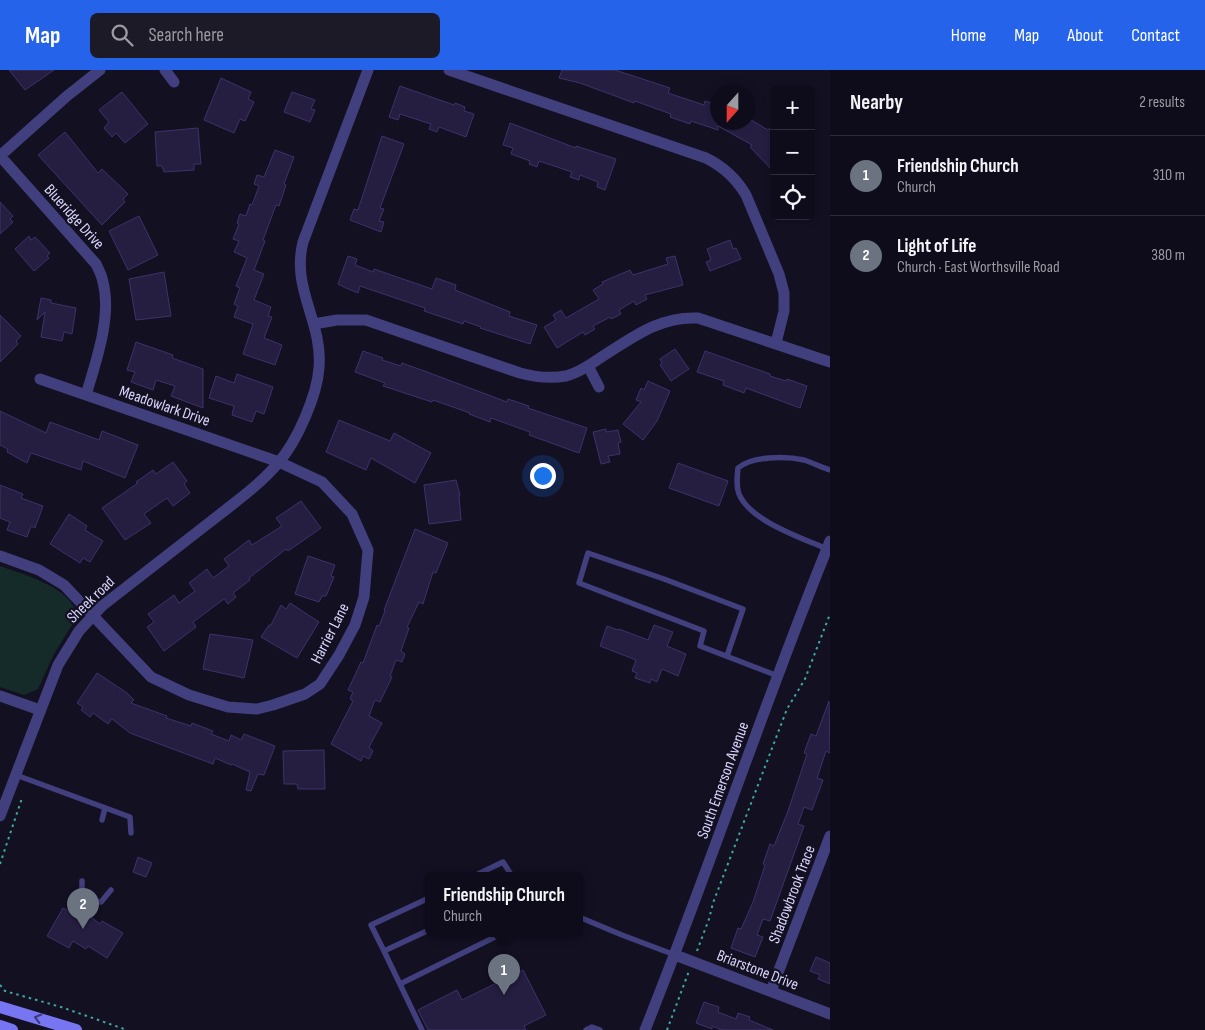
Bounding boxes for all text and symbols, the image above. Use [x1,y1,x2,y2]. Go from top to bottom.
search box [90,13,440,58]
text: Map [25,21,60,50]
icon: search [108,21,136,49]
text: Search here [148,24,224,47]
text: Home [951,25,986,46]
text: Map [1014,25,1039,46]
text: About [1067,25,1103,46]
text: Contact [1131,25,1180,46]
north arrow [710,85,755,130]
map controls [770,85,815,220]
button: + [770,85,815,130]
text: Nearby [850,90,903,115]
text: 2 results [1139,93,1185,112]
button: − [770,130,815,175]
text: Friendship Church [897,155,1019,178]
text: 1 [863,166,869,185]
text: 310 m [1153,166,1185,185]
button: locate [770,175,815,220]
text: Church [897,178,936,197]
street label: Blueridge Drive [40,181,108,253]
text: Light of Life [897,235,976,258]
text: 2 [862,246,870,265]
text: 380 m [1151,246,1185,265]
text: Church · East Worthsville Road [897,258,1060,277]
street label: Meadowlark Drive [117,382,212,431]
your location [530,463,556,489]
street label: Sheek road [63,573,119,627]
street label: Harrier Lane [307,600,354,667]
street label: South Emerson Avenue [693,719,753,842]
street label: Shadowbrook Trace [765,843,820,946]
popup [425,872,583,937]
text: Friendship Church [443,884,565,907]
pin: 2 [67,888,99,929]
text: Church [443,907,482,926]
street label: Briarstone Drive [714,946,801,995]
pin: 1 [488,954,520,995]
one-way arrow [34,1013,43,1024]

